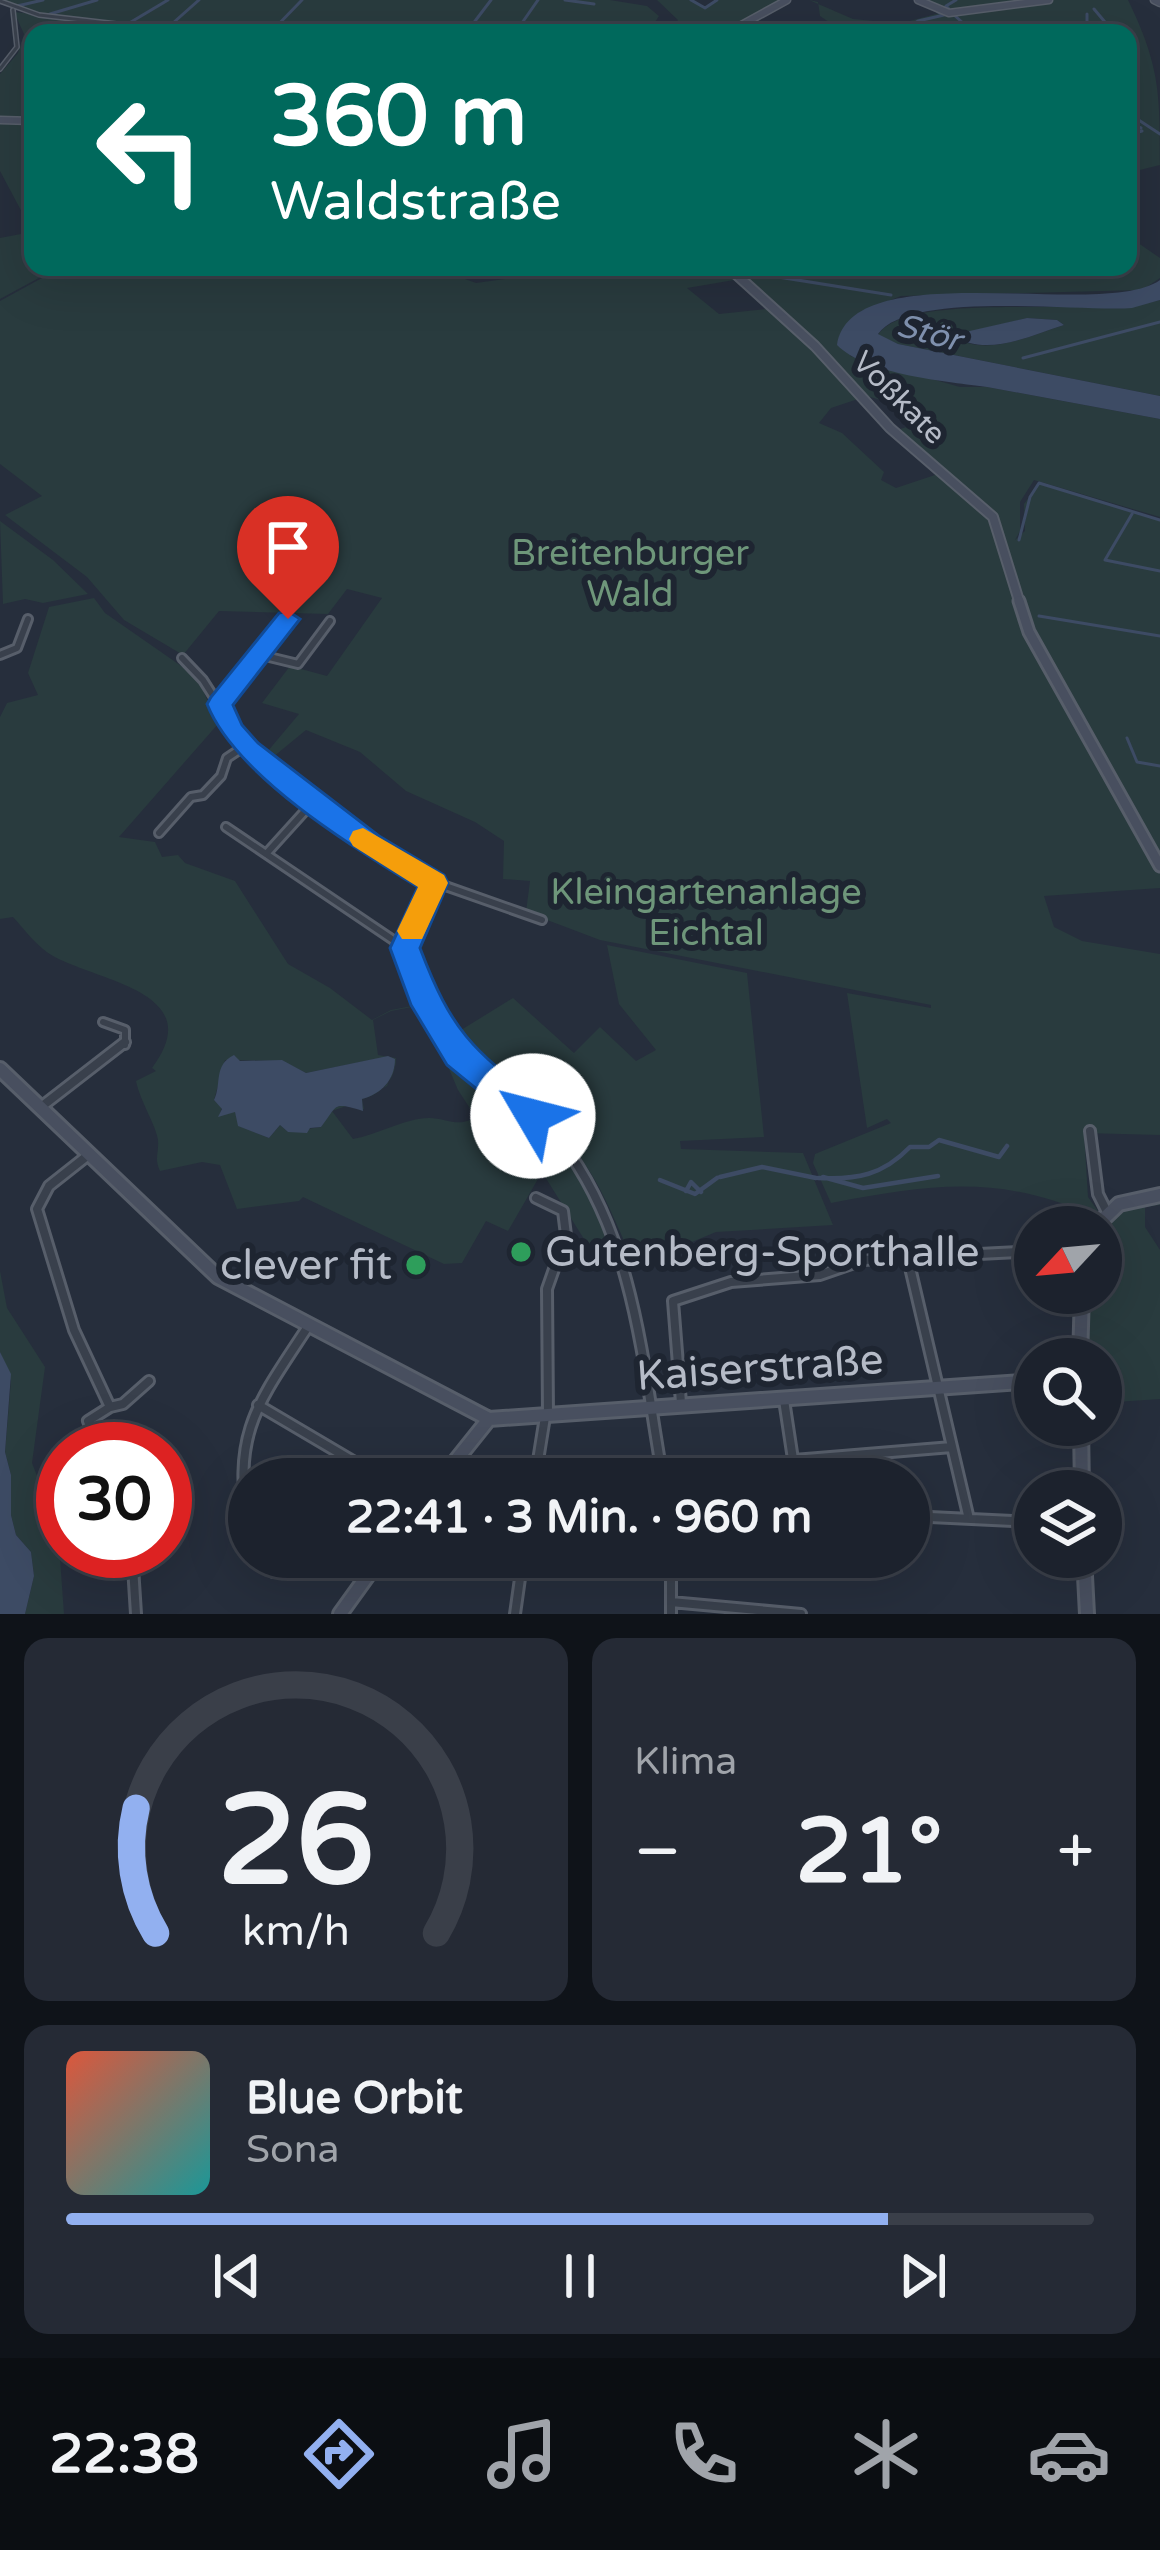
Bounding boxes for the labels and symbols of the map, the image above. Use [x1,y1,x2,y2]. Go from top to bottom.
water label: Stör [893,306,969,361]
street label: Voßkate [845,344,953,452]
pin [237,496,339,619]
park label: Breitenburger Wald [511,532,749,616]
park label: Kleingartenanlage Eichtal [550,871,862,955]
position arrow [470,1053,596,1179]
north arrow [1014,1206,1122,1314]
place label: Gutenberg-Sporthalle [545,1227,980,1278]
marker: Gutenberg-Sporthalle [508,1239,534,1265]
place label: clever fit [220,1240,392,1291]
marker: clever fit [403,1252,429,1278]
street label: Kaiserstraße [635,1334,885,1402]
speed limit sign: 30 [36,1422,192,1578]

